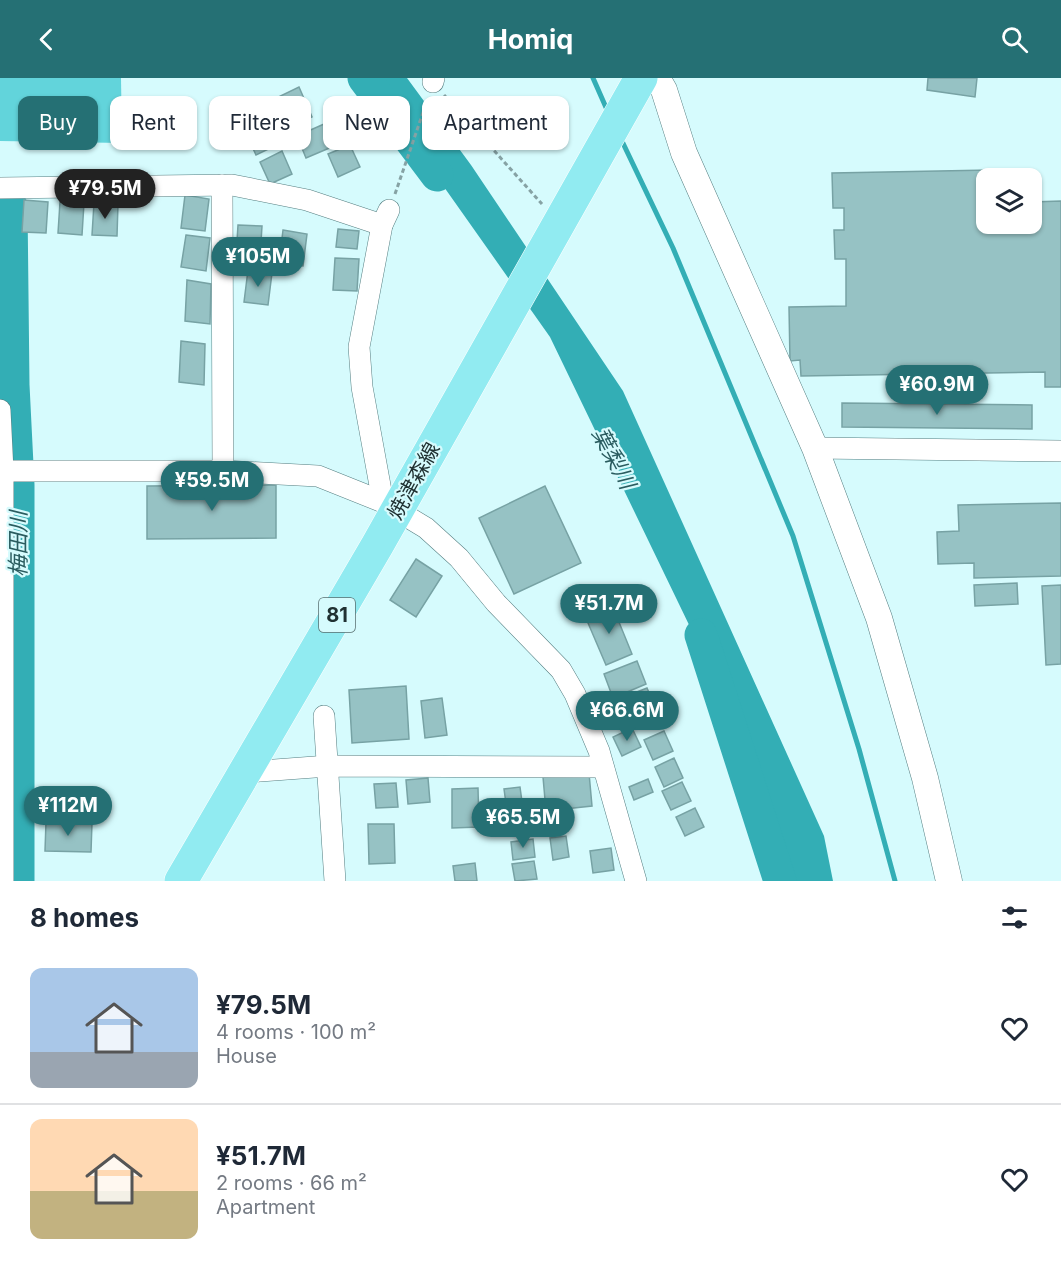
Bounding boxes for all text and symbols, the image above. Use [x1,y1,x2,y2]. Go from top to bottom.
icon: back [30,23,63,56]
text: Homiq [488,23,573,56]
icon: search [998,23,1031,56]
chip: Buy [18,96,98,150]
chip: Rent [110,96,197,150]
chip: Filters [209,96,311,150]
chip: New [323,96,410,150]
chip: Apartment [422,96,569,150]
map controls [976,168,1042,234]
button: layers [976,168,1042,234]
pin: ¥79.5M [56,169,154,220]
text: ¥79.5M [68,176,142,200]
pin: ¥105M [216,237,300,288]
text: ¥105M [226,244,290,268]
pin: ¥60.9M [888,365,986,416]
text: ¥60.9M [899,372,975,396]
water label: 葉梨川 [587,423,642,495]
street label: 焼津森線 [382,438,445,524]
pin: ¥59.5M [163,461,261,512]
text: ¥59.5M [175,468,249,492]
water label: 梅田川 [5,509,31,577]
pin: ¥51.7M [560,584,658,635]
text: ¥51.7M [574,591,644,615]
road number: 81 [319,598,355,632]
pin: ¥66.6M [578,691,676,742]
text: ¥66.6M [590,698,664,722]
pin: ¥112M [26,786,110,837]
text: ¥112M [38,793,98,817]
pin: ¥65.5M [474,798,572,849]
text: ¥65.5M [486,805,560,829]
icon: filters [998,901,1031,934]
text: 8 homes [30,902,139,933]
text: ¥79.5M [216,989,311,1020]
icon: home [78,992,150,1064]
icon: heart [998,1012,1031,1045]
text: 4 rooms · 100 m² [216,1020,376,1044]
text: House [216,1044,277,1068]
text: ¥51.7M [216,1140,306,1171]
icon: home [78,1143,150,1215]
icon: heart [998,1163,1031,1196]
text: 2 rooms · 66 m² [216,1171,367,1195]
text: Apartment [216,1195,315,1219]

